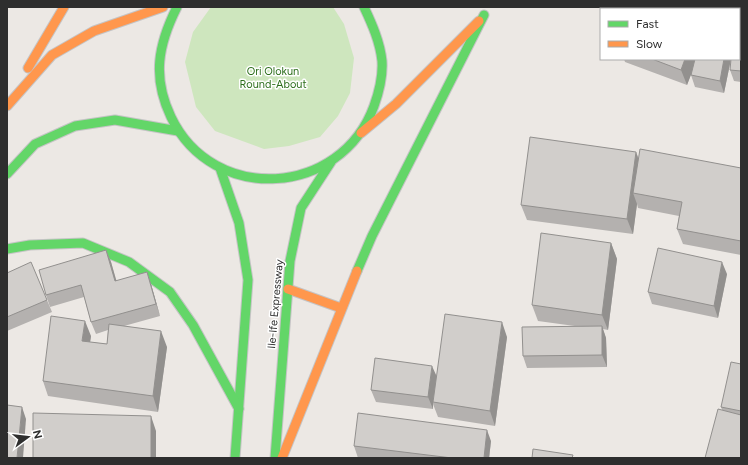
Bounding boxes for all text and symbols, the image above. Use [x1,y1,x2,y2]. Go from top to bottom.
legend [600,8,740,60]
text: Fast [636,17,659,31]
text: Slow [636,37,663,51]
park label: Ori Olokun Round-About [239,65,307,91]
street label: Ile-Ife Expressway [265,259,286,349]
north arrow [8,417,48,457]
text: N [30,429,45,440]

